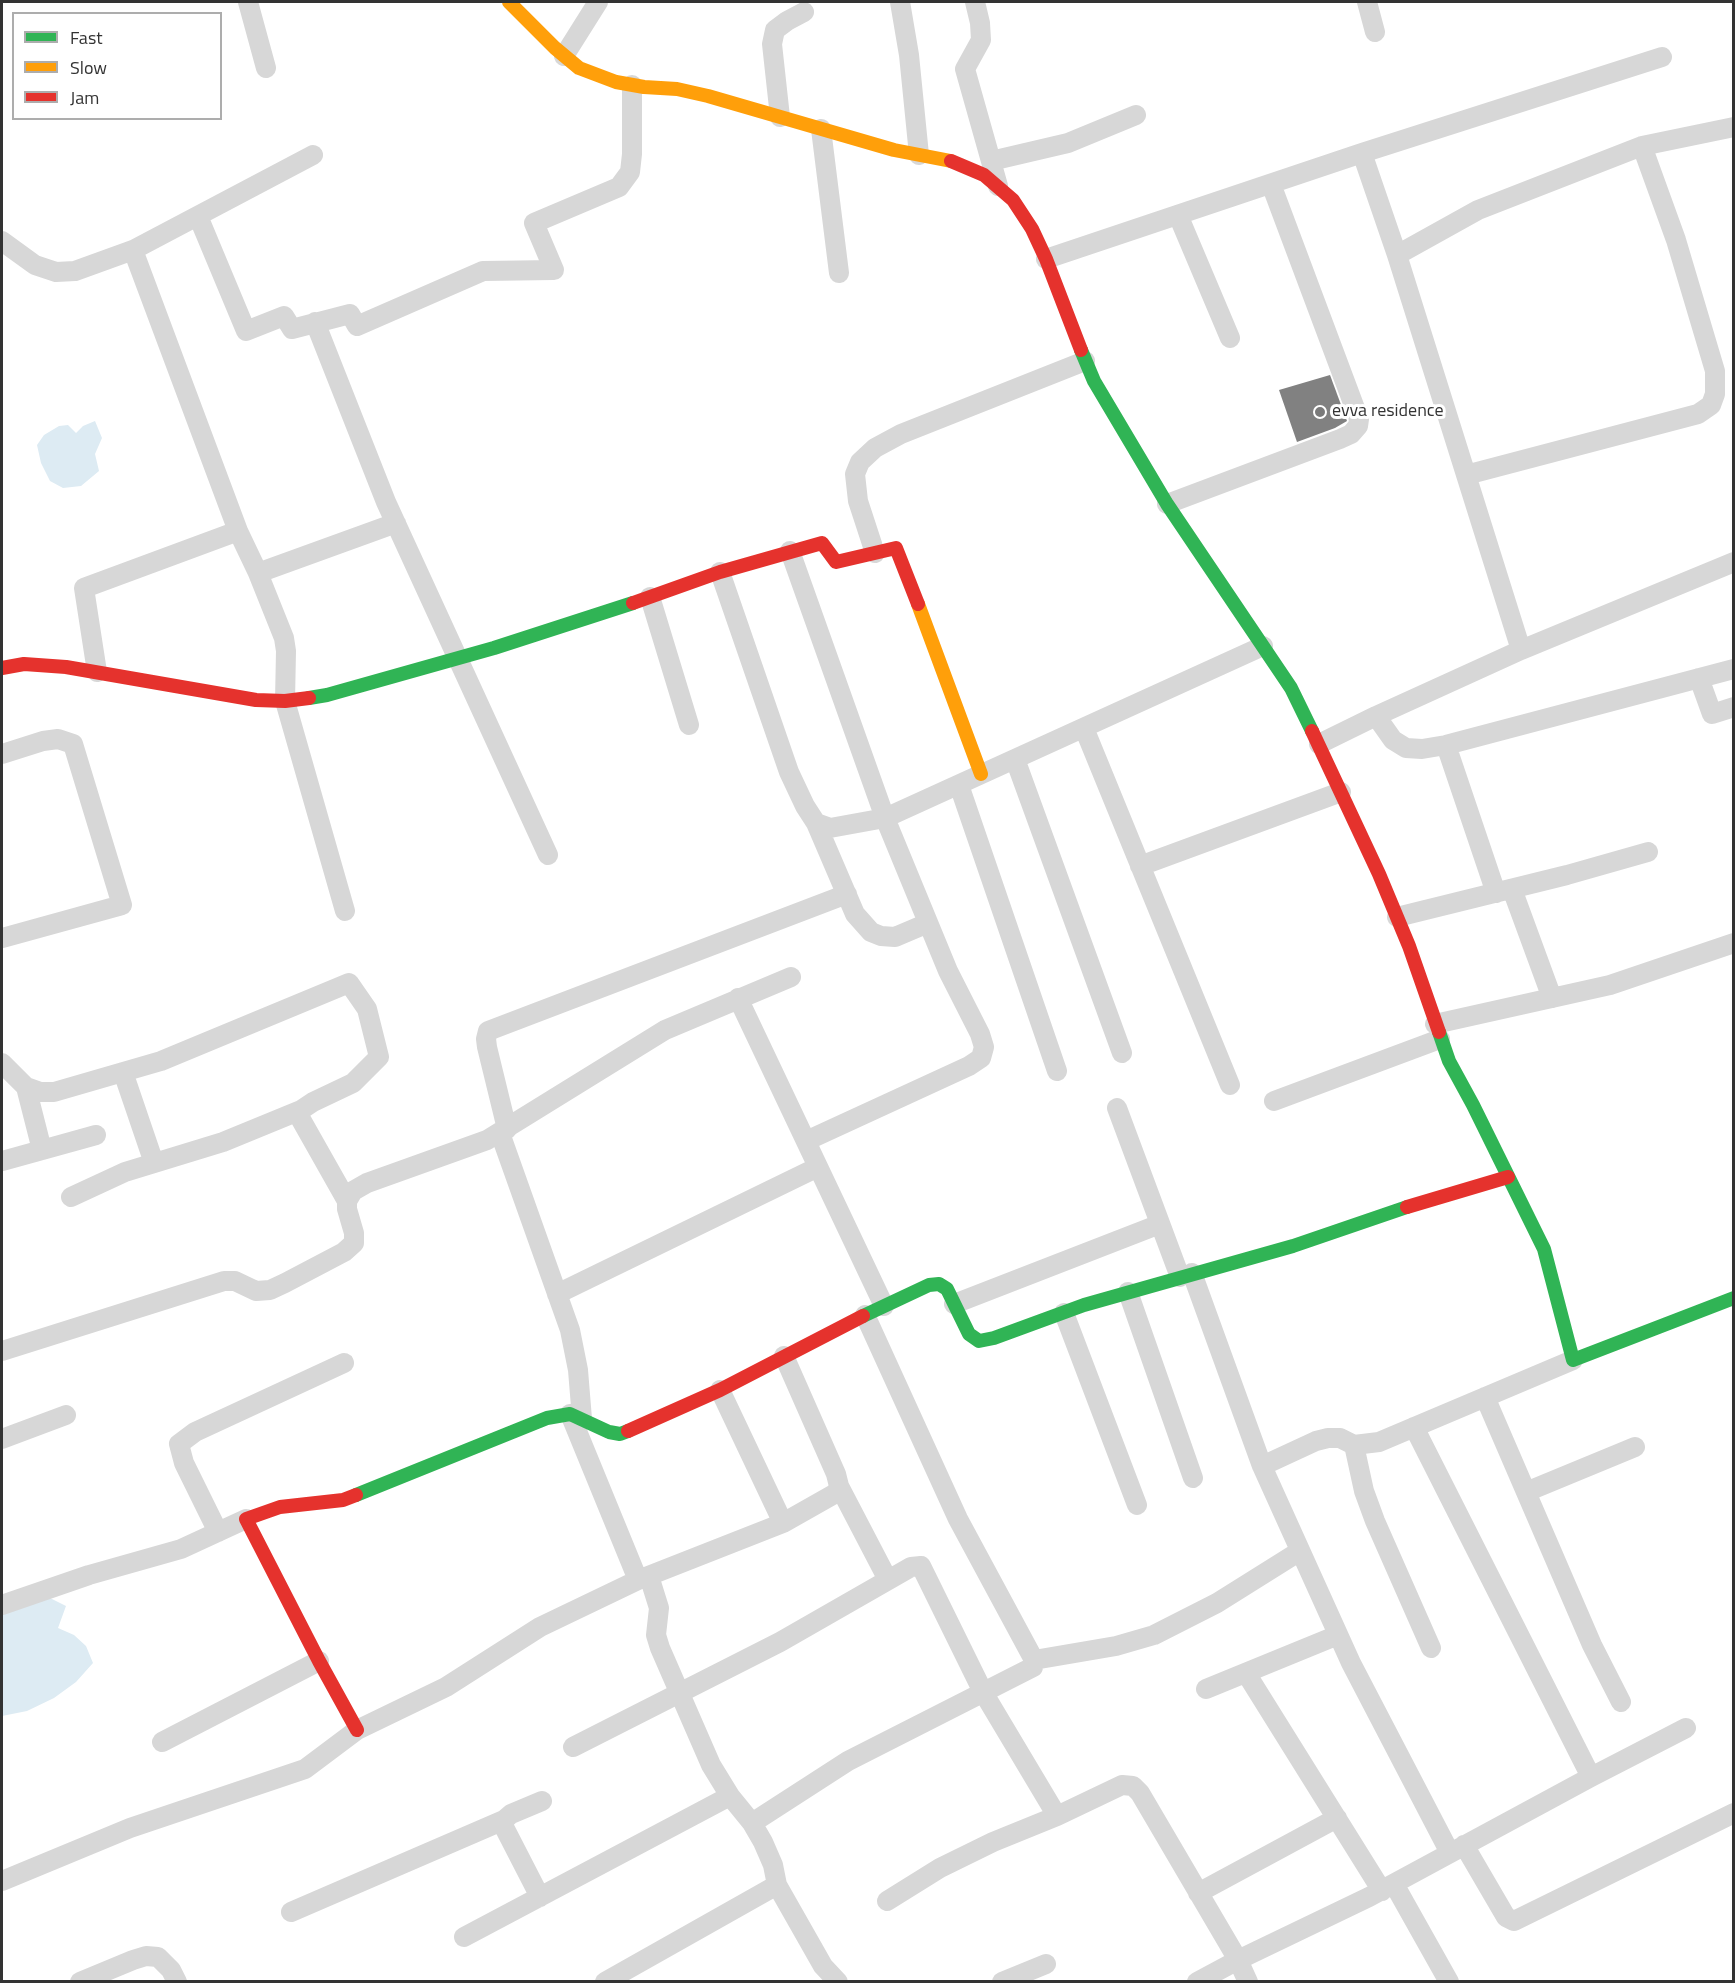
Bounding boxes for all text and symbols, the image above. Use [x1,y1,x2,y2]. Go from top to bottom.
legend [12,12,222,120]
text: Fast [70,24,103,51]
text: Slow [70,54,107,81]
text: Jam [70,84,99,111]
place label: evva residence [1332,401,1444,423]
marker: evva residence [1313,405,1327,419]

